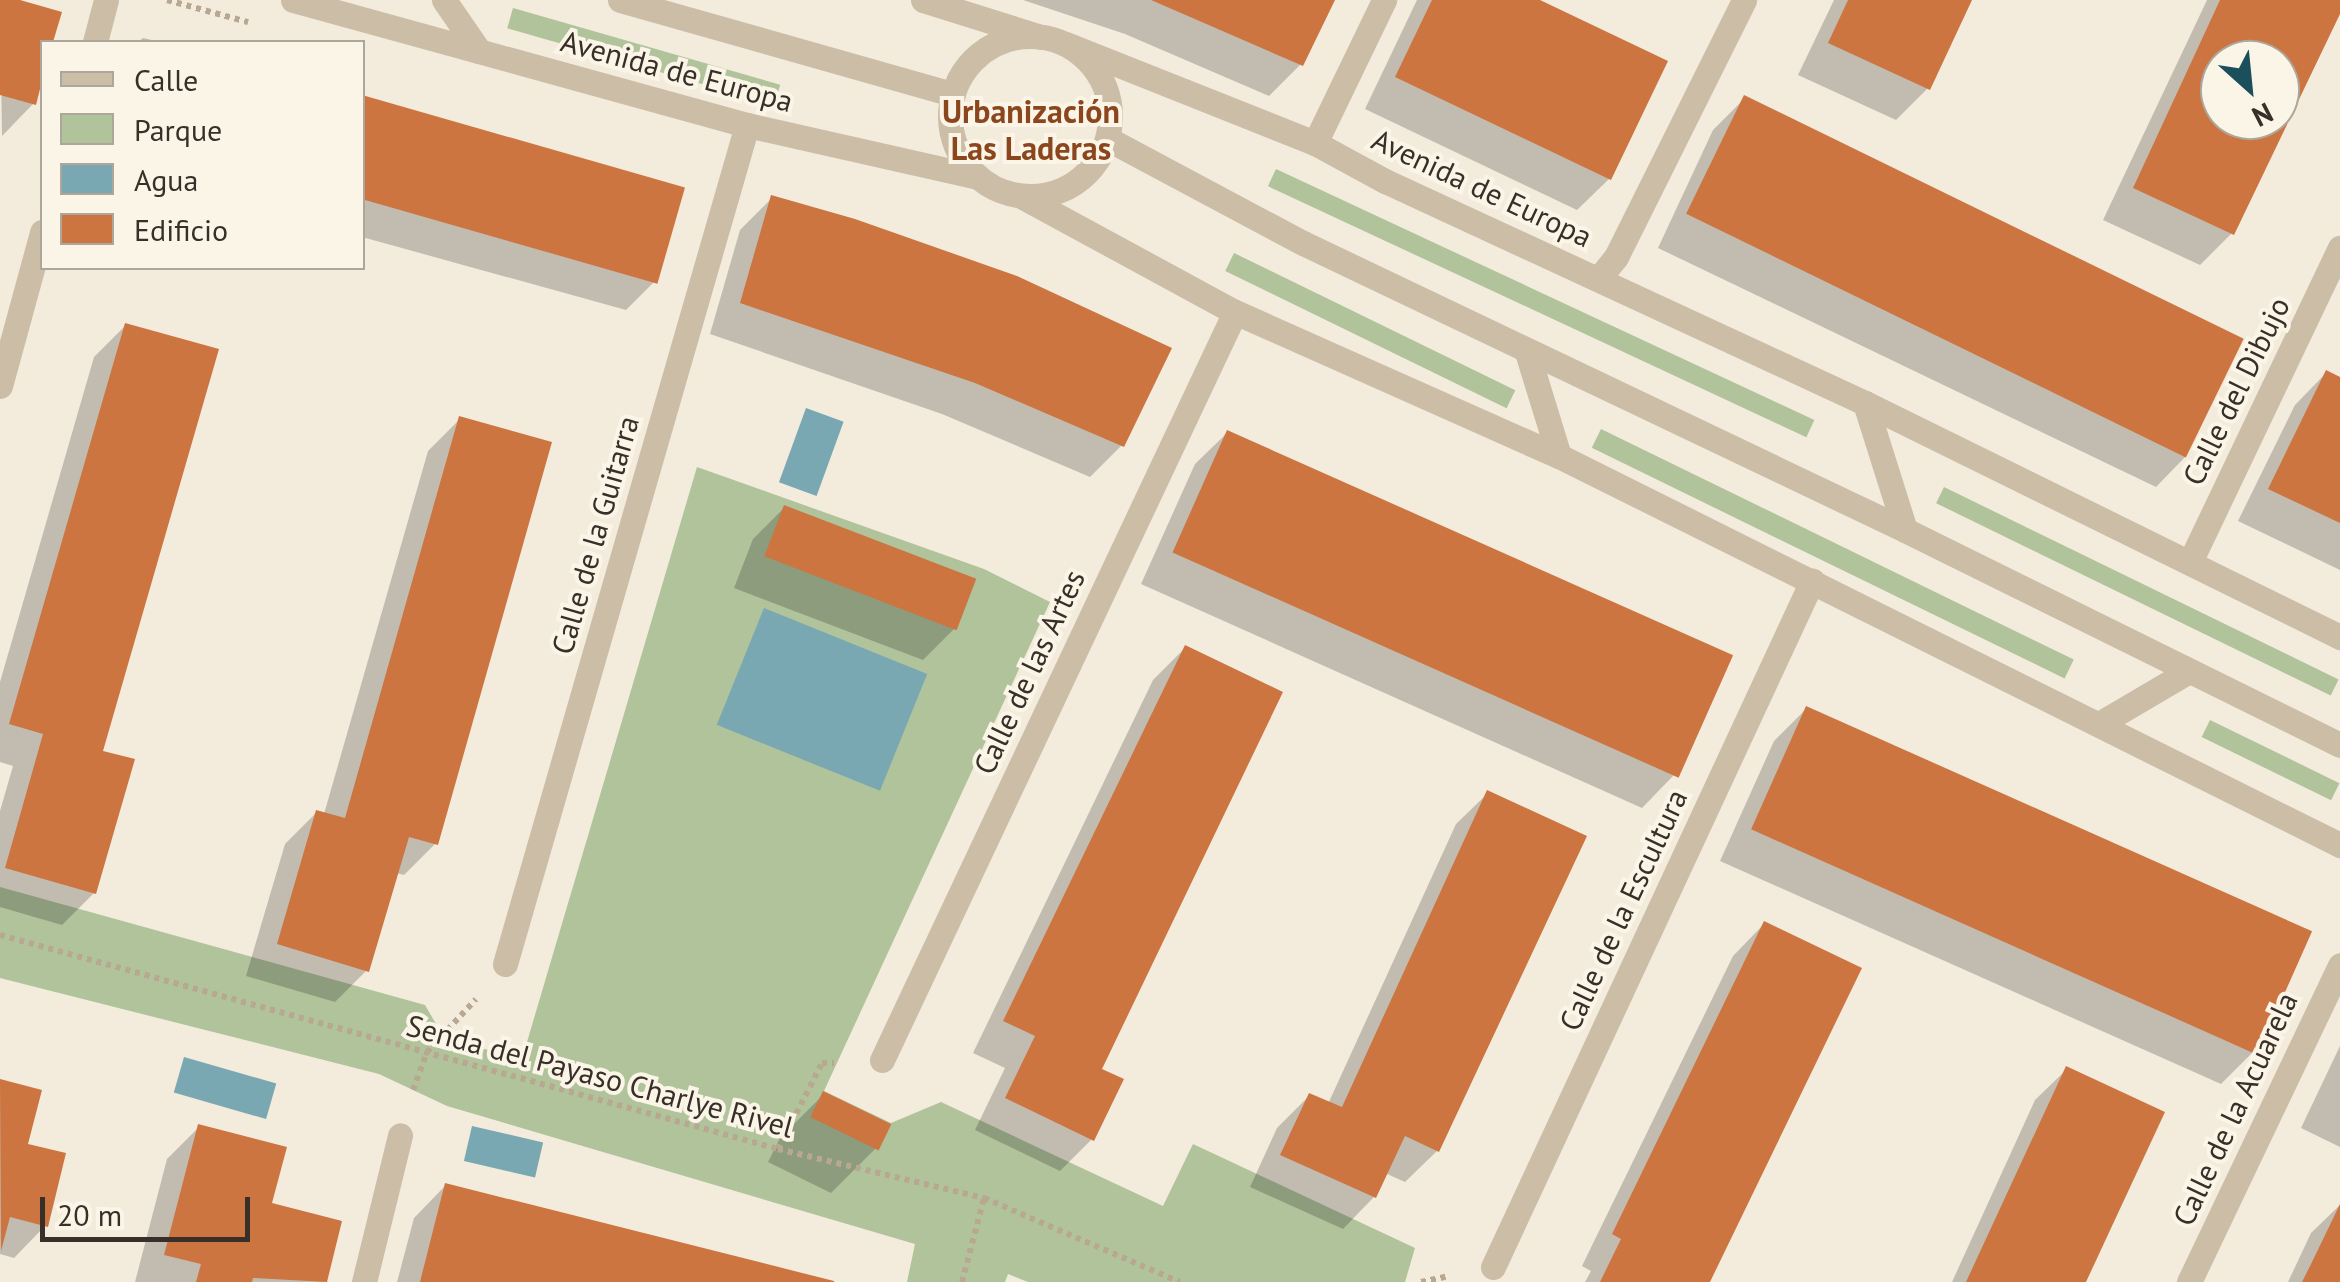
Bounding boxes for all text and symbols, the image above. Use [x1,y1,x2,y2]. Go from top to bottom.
street label: Avenida de Europa [557,23,797,119]
legend [40,40,365,270]
north arrow [2200,40,2300,140]
text: Calle [134,60,198,99]
district label: Urbanización Las Laderas [942,93,1120,168]
text: N [2246,95,2280,136]
text: Parque [134,110,222,149]
street label: Avenida de Europa [1366,121,1598,255]
text: Agua [134,160,198,199]
text: Edificio [134,210,228,249]
street label: Calle del Dibujo [2175,291,2297,491]
street label: Calle de la Guitarra [544,412,646,658]
street label: Calle de las Artes [966,564,1092,780]
street label: Calle de la Escultura [1551,784,1695,1036]
street label: Calle de la Acuarela [2165,986,2305,1232]
street label: Senda del Payaso Charlye Rivel [403,1007,797,1145]
scale bar [45,1177,255,1239]
text: 20 m [57,1195,122,1234]

